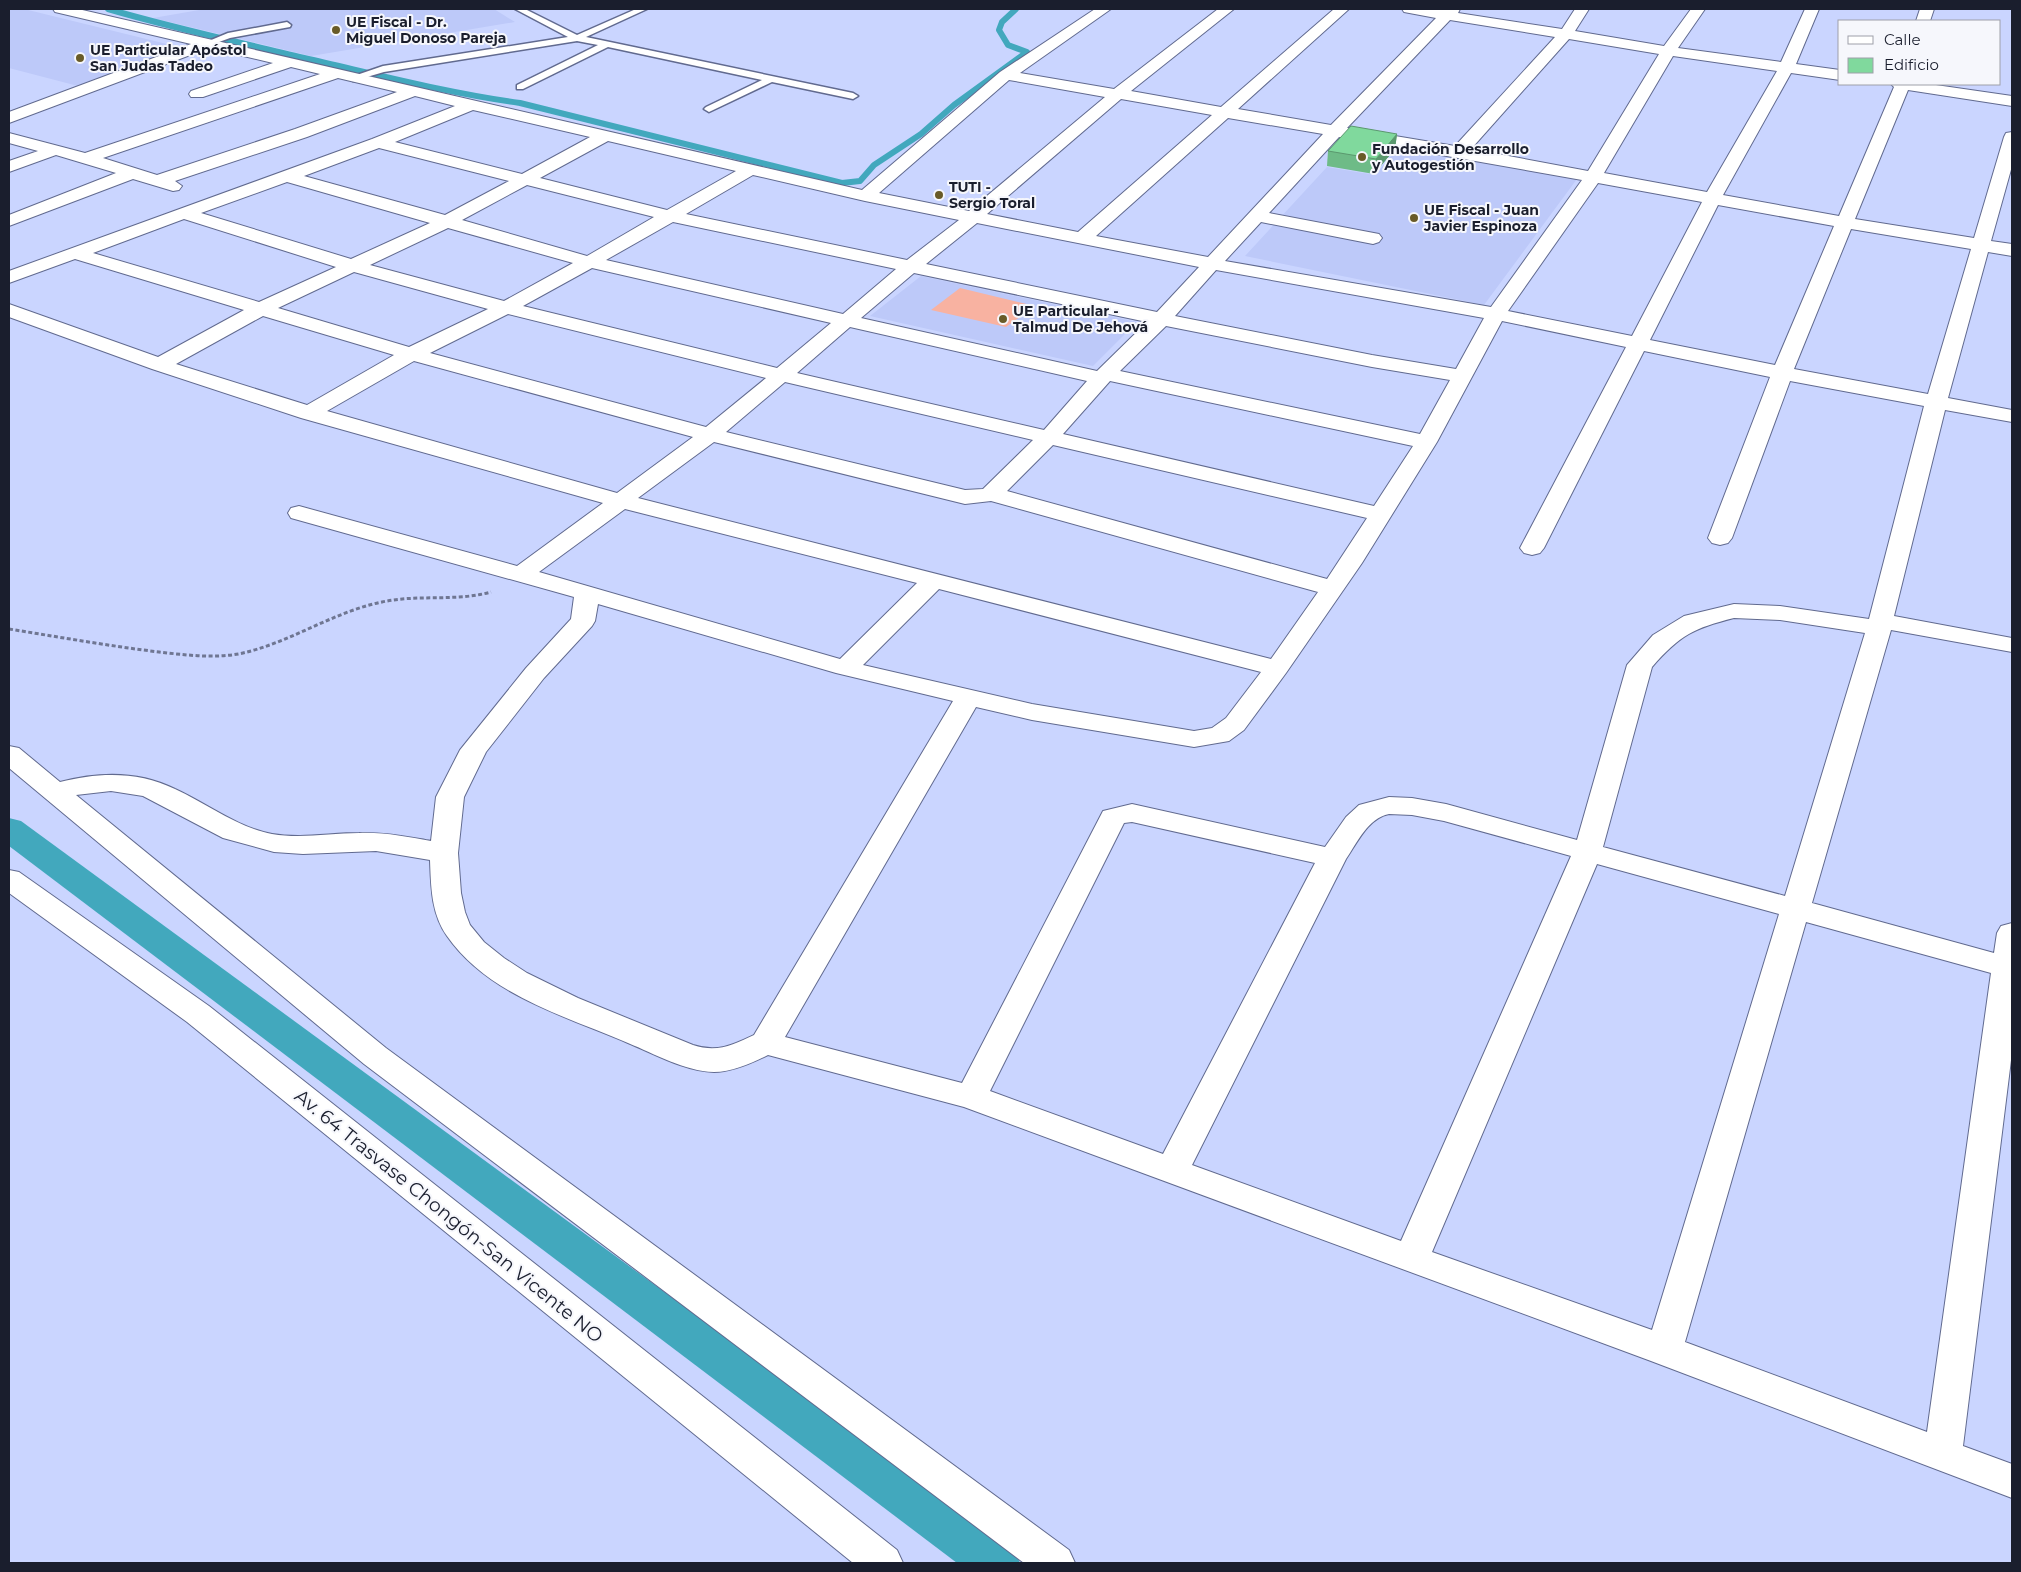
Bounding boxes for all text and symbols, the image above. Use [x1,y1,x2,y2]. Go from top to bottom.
place label: UE Fiscal - Dr. Miguel Donoso Pareja [346,13,506,47]
legend [1838,20,2001,85]
marker: UE Fiscal - Dr. Miguel Donoso Pareja [330,24,342,36]
text: Calle [1884,30,1921,49]
place label: UE Particular Apóstol San Judas Tadeo [90,41,247,75]
marker: UE Particular Apóstol San Judas Tadeo [74,52,86,64]
text: Edificio [1884,55,1939,74]
place label: Fundación Desarrollo y Autogestión [1371,140,1529,174]
marker: Fundación Desarrollo y Autogestión [1356,151,1368,163]
place label: TUTI - Sergio Toral [949,178,1035,212]
marker: TUTI - Sergio Toral [933,189,945,201]
place label: UE Fiscal - Juan Javier Espinoza [1423,201,1539,235]
marker: UE Fiscal - Juan Javier Espinoza [1408,212,1420,224]
place label: UE Particular - Talmud De Jehová [1013,302,1148,336]
marker: UE Particular - Talmud De Jehová [997,313,1009,325]
street label: Av. 64 Trasvase Chongón-San Vicente NO [290,1084,608,1348]

